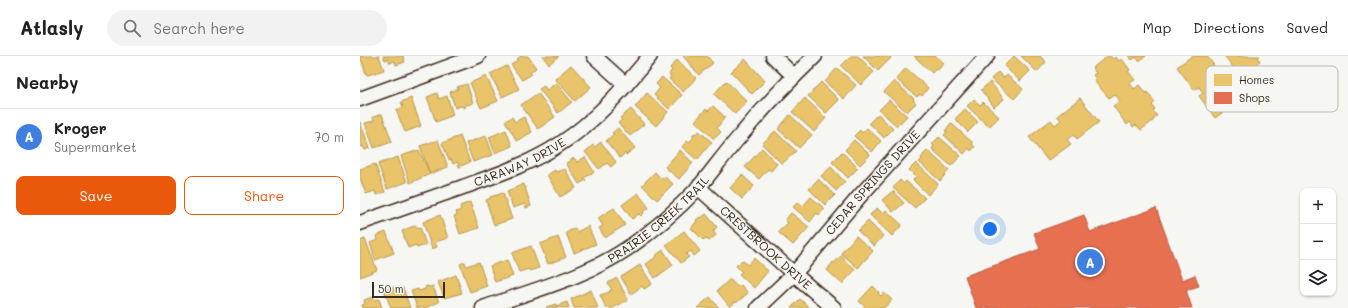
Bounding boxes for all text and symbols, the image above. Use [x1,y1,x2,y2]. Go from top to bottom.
search box [107,10,387,46]
text: Atlasly [20,15,83,40]
icon: search [121,17,143,39]
text: Search here [153,18,245,38]
text: Map [1143,18,1171,37]
text: Directions [1193,18,1264,37]
text: Saved [1286,18,1328,37]
legend [1206,66,1338,112]
text: Nearby [16,71,78,93]
text: Homes [1239,72,1274,87]
text: Shops [1239,90,1270,105]
text: Kroger [54,118,107,138]
street label: CEDAR SPRINGS DRIVE [821,126,923,238]
text: A [24,128,34,145]
text: 70 m [314,128,344,145]
street label: CARAWAY DRIVE [471,134,568,189]
text: Supermarket [54,138,137,155]
street label: PRAIRIE CREEK TRAIL [605,172,712,266]
button: Save [16,176,176,215]
button: Share [184,176,344,215]
map controls [1300,188,1336,296]
button: + [1300,188,1336,224]
street label: CRESTBROOK DRIVE [717,202,815,293]
your location [980,219,1000,239]
button: − [1300,224,1336,260]
pin: A [1077,247,1103,277]
button: layers [1300,260,1336,296]
scale bar [372,280,445,299]
text: 50 m [378,281,404,296]

